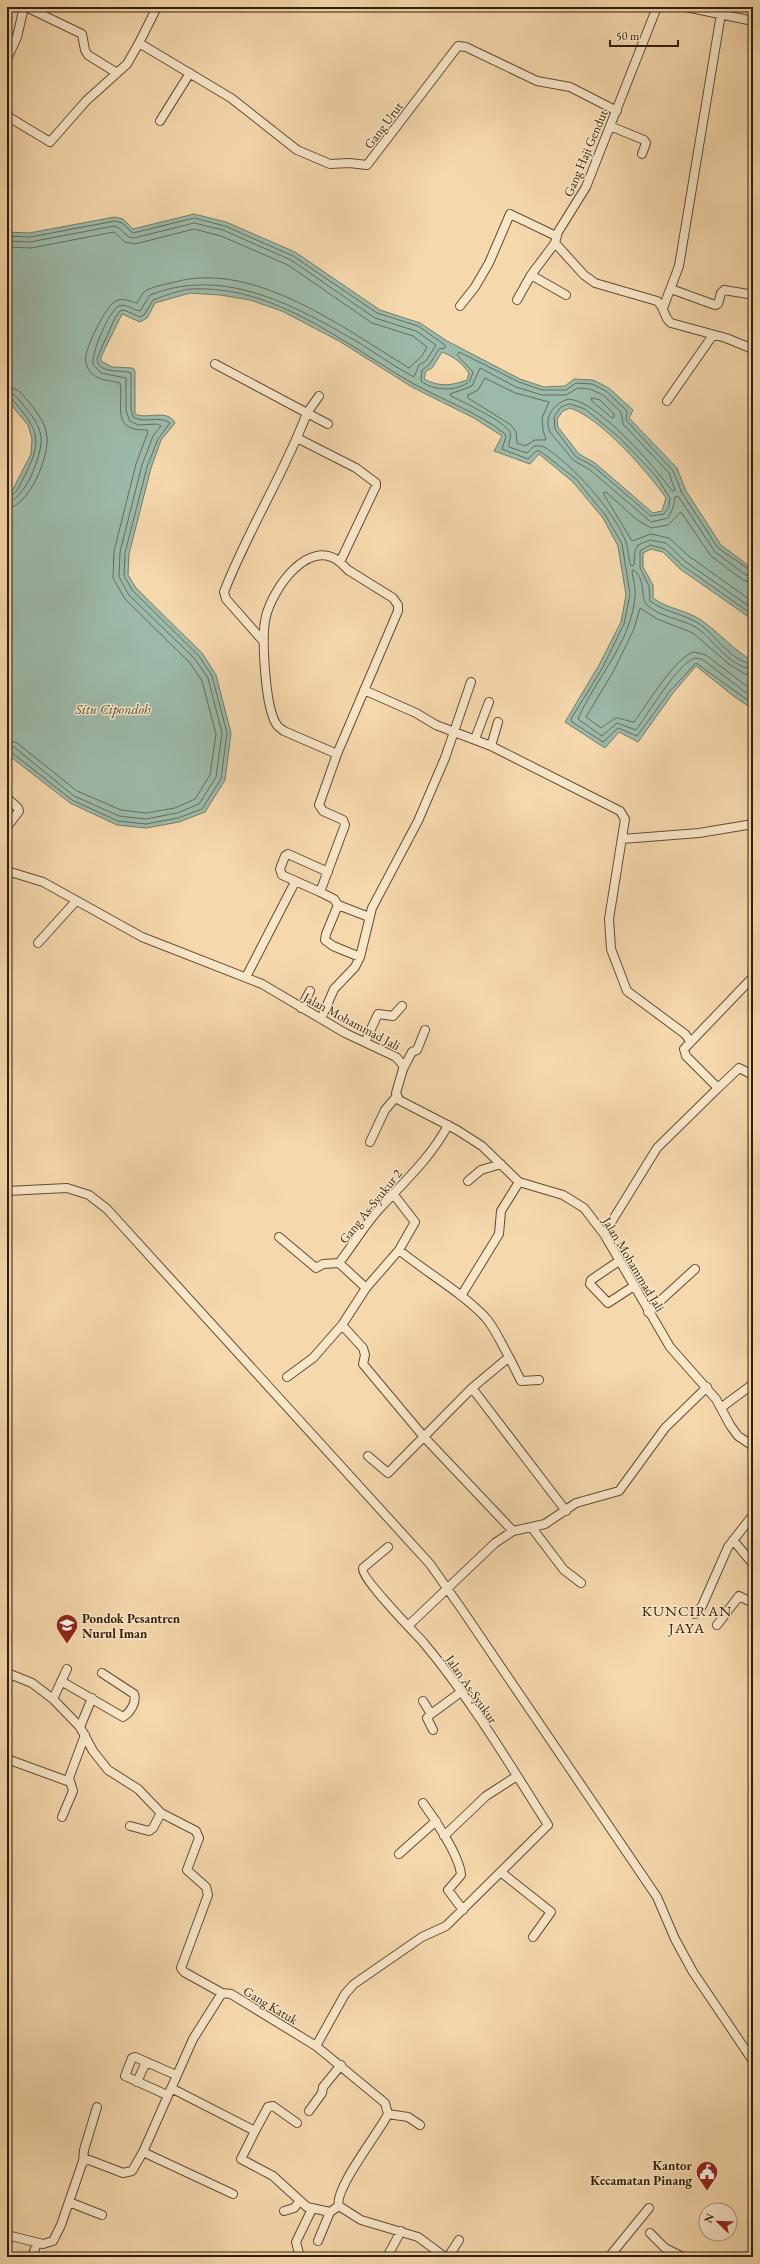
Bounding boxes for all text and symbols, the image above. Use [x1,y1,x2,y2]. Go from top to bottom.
scale bar [610,22,678,48]
text: 50 m [616,28,640,44]
street label: Gang Urut [360,98,407,152]
street label: Gang Haji Gendut [559,107,611,199]
water label: Situ Cipondoh [74,700,151,718]
street label: Jalan Mohammad Jali [299,988,403,1054]
street label: Gang As-Syukur 2 [335,1165,406,1247]
street label: Jalan Mohammad Jali [598,1213,669,1315]
district label: KUNCIRAN JAYA [642,1601,732,1637]
place label: Pondok Pesantren Nurul Iman [82,1610,181,1642]
school or university icon: Pondok Pesantren Nurul Iman [54,1612,80,1645]
street label: Jalan As-Syukur [441,1651,502,1727]
street label: Gang Katuk [240,1982,302,2029]
place label: Kantor Kecamatan Pinang [590,2157,693,2189]
public building icon: Kantor Kecamatan Pinang [694,2159,720,2192]
north arrow [698,2202,738,2242]
text: N [701,2211,717,2225]

